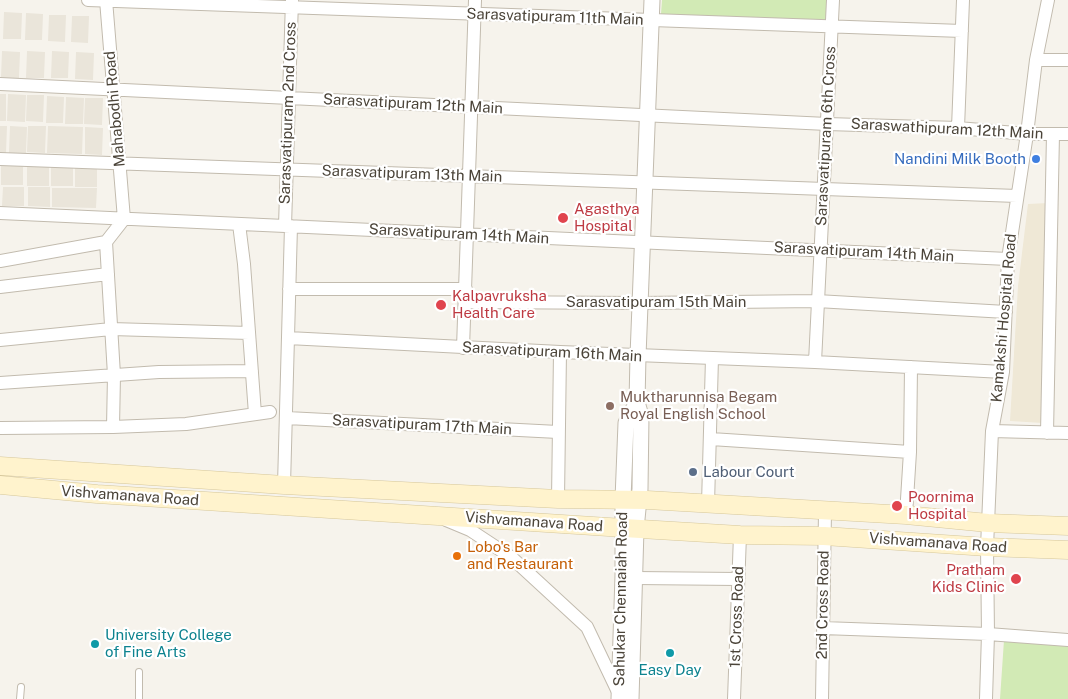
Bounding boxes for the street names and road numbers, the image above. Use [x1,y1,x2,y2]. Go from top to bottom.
street label: Sarasvatipuram 11th Main [466,5,644,29]
street label: Sarasvatipuram 2nd Cross [276,21,300,205]
street label: Sarasvatipuram 6th Cross [812,46,840,226]
street label: Mahabodhi Road [101,50,129,168]
street label: Sarasvatipuram 12th Main [323,90,503,118]
street label: Saraswathipuram 12th Main [850,115,1044,143]
street label: Sarasvatipuram 13th Main [321,162,503,186]
street label: Sarasvatipuram 14th Main [368,220,550,248]
street label: Kamakshi Hospital Road [988,233,1020,403]
street label: Sarasvatipuram 14th Main [773,238,955,266]
street label: Sarasvatipuram 15th Main [566,293,746,311]
street label: Sarasvatipuram 16th Main [461,338,643,366]
street label: Sarasvatipuram 17th Main [332,411,512,439]
street label: Vishvamanava Road [60,482,200,510]
street label: Vishvamanava Road [464,508,604,536]
street label: Sahukar Chennaiah Road [610,512,632,686]
street label: Vishvamanava Road [868,529,1008,557]
street label: 2nd Cross Road [813,550,833,660]
street label: 1st Cross Road [726,566,748,668]

